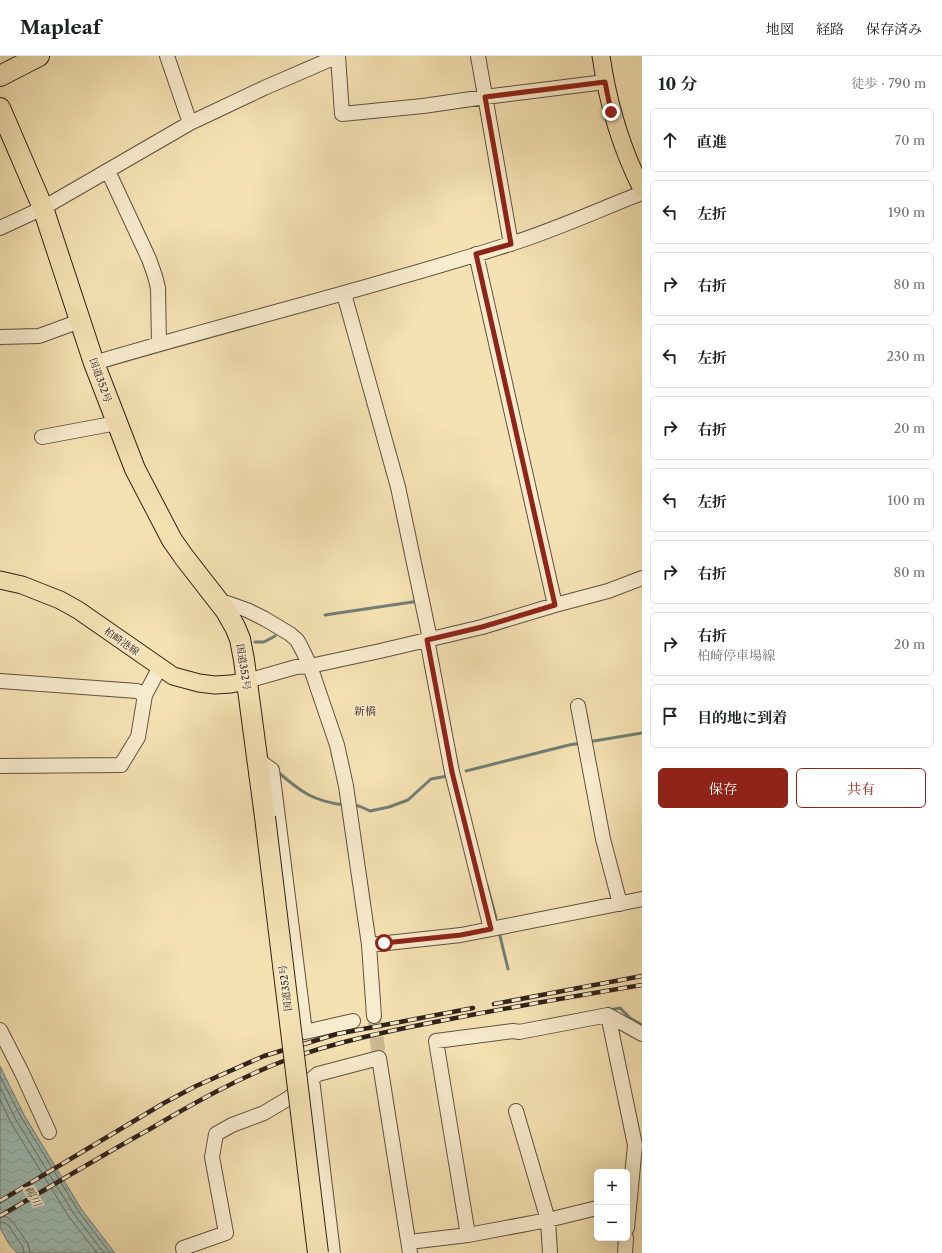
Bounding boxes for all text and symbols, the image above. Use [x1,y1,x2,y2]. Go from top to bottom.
text: Mapleaf [20,16,101,39]
text: 地図 [766,20,794,38]
text: 経路 [816,20,844,38]
text: 保存済み [866,20,922,38]
text: 10 分 [658,74,698,94]
text: 徒歩 · 790 m [852,75,926,91]
route end [602,103,620,121]
icon: ahead [659,129,681,151]
text: 直進 [697,132,727,151]
text: 70 m [895,132,925,148]
icon: left [659,201,681,223]
text: 左折 [697,204,727,223]
text: 190 m [888,204,925,220]
icon: right [659,273,681,295]
text: 右折 [697,276,727,295]
text: 80 m [893,276,925,292]
icon: left [659,345,681,367]
text: 左折 [697,348,727,367]
text: 230 m [887,348,925,364]
street label: 国道352号 [86,356,115,404]
icon: right [659,417,681,439]
text: 右折 [697,420,727,439]
text: 20 m [894,420,925,436]
icon: left [659,489,681,511]
text: 左折 [697,492,727,511]
text: 100 m [887,492,925,508]
icon: right [659,561,681,583]
text: 右折 [697,564,727,583]
text: 80 m [893,564,925,580]
street label: 柏崎港線 [102,625,142,658]
text: 右折 [697,626,727,645]
icon: right [659,633,681,655]
text: 20 m [894,636,925,652]
street label: 国道352号 [233,643,254,691]
text: 柏崎停車場線 [697,647,775,663]
district label: 新橋 [354,704,376,718]
icon: arrive [659,705,681,727]
text: 目的地に到着 [697,708,787,727]
button: 保存 [658,768,788,808]
button: 共有 [796,768,926,808]
route start [375,934,393,952]
street label: 国道352号 [276,964,295,1012]
map controls [594,1169,630,1241]
button: + [594,1169,630,1205]
water label: 鵜川 [21,1183,45,1210]
button: − [594,1205,630,1241]

